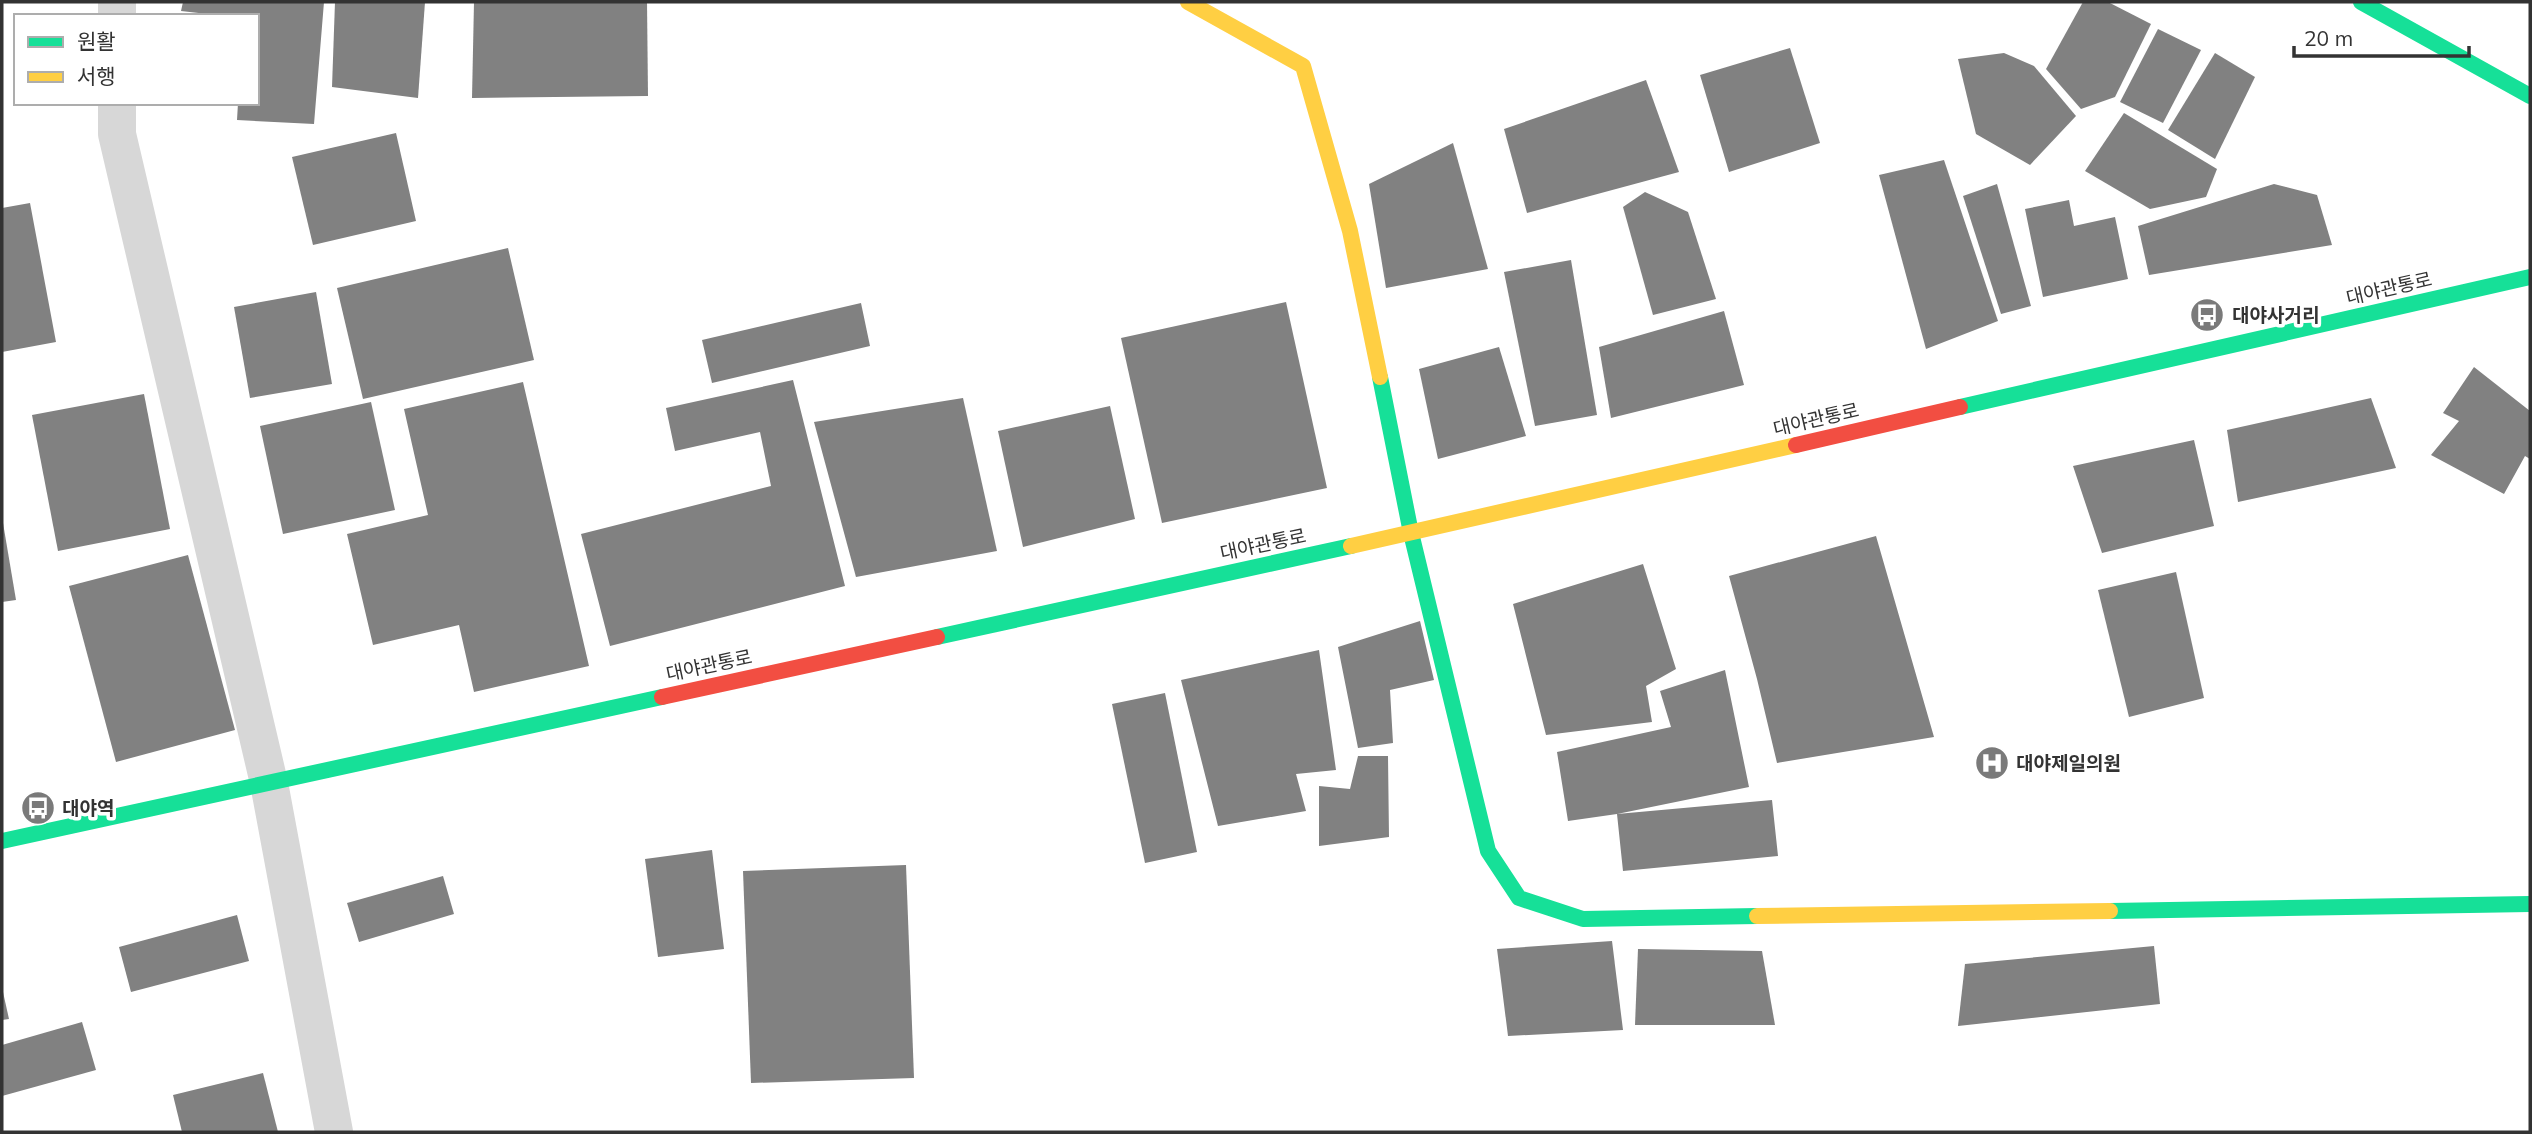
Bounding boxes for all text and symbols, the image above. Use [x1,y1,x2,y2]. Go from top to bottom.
legend [14,14,259,105]
scale bar [2294,14,2469,58]
text: 20 m [2304,25,2353,51]
text: 원활 [77,28,116,54]
text: 서행 [77,63,116,89]
street label: 대야관통로 [2344,266,2434,310]
bus stop icon: 대야사거리 [2188,296,2226,334]
place label: 대야사거리 [2232,303,2319,327]
street label: 대야관통로 [1771,397,1861,441]
street label: 대야관통로 [1218,523,1308,565]
street label: 대야관통로 [664,644,754,686]
hospital icon: 대야제일의원 [1973,744,2011,782]
place label: 대야제일의원 [2016,751,2121,775]
bus stop icon: 대야역 [19,789,57,827]
place label: 대야역 [62,796,114,820]

